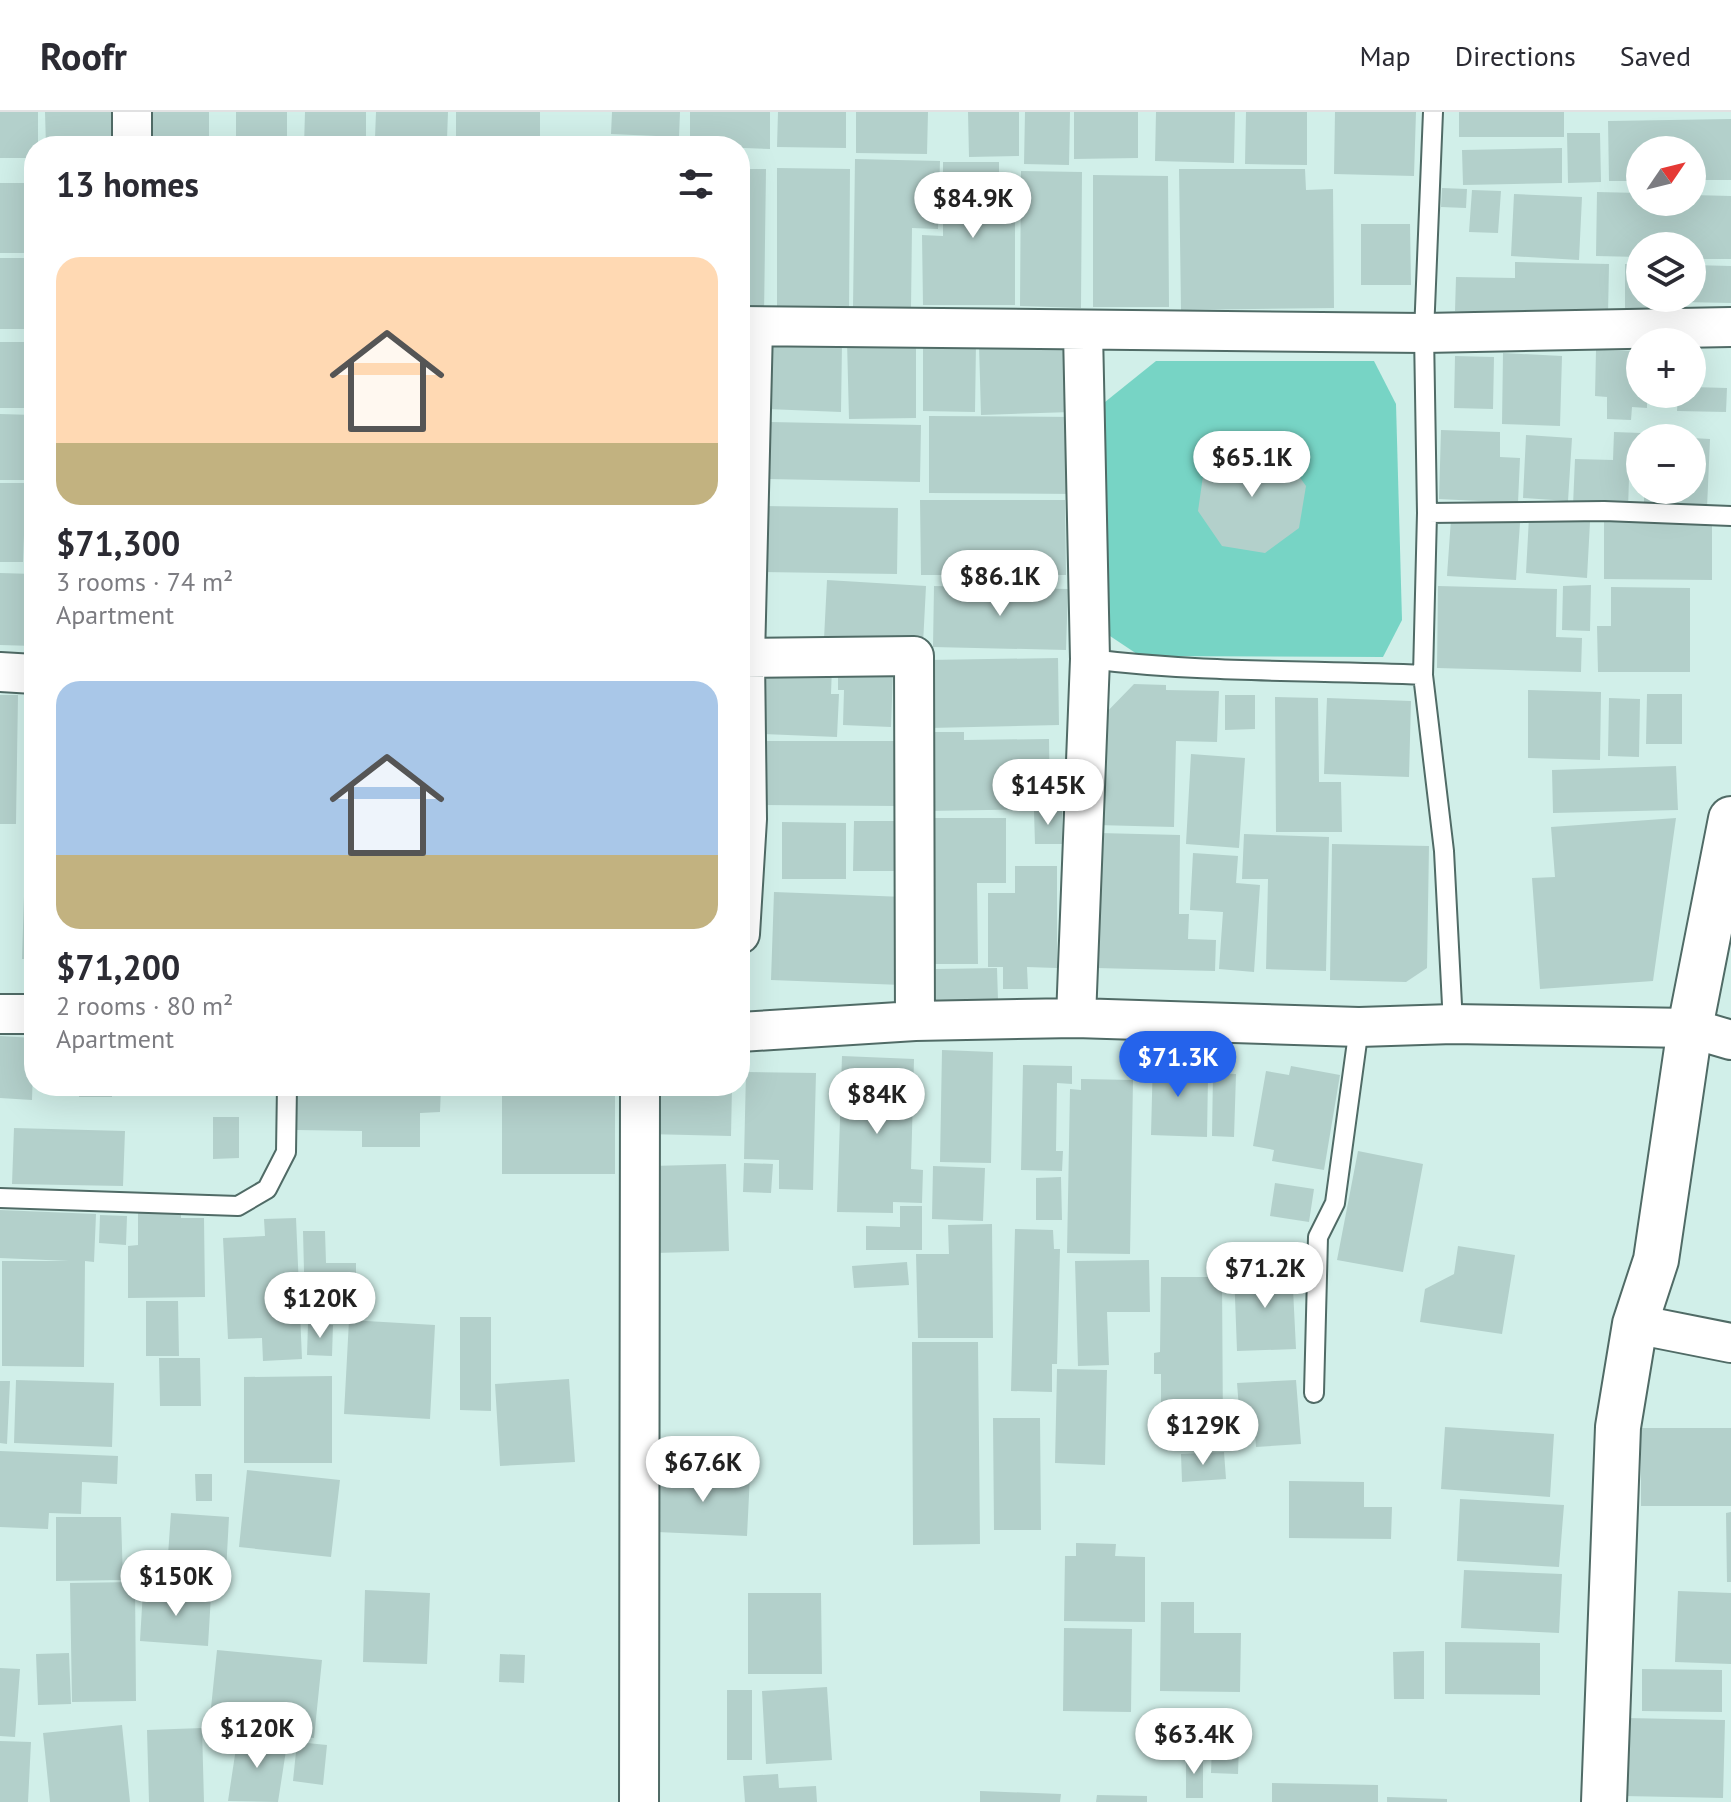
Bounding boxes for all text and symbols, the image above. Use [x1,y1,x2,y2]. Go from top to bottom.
text: Roofr [40,31,127,80]
text: Map [1360,37,1411,74]
text: Directions [1455,37,1576,74]
text: Saved [1620,37,1691,74]
north arrow [1626,136,1706,216]
map controls [1626,136,1706,504]
text: 13 homes [56,162,199,206]
icon: filters [674,162,718,206]
pin: $84.9K [908,172,1038,240]
text: $84.9K [932,181,1014,214]
button: layers [1626,232,1706,312]
icon: home [315,309,459,453]
button: + [1626,328,1706,408]
button: − [1626,424,1706,504]
pin: $65.1K [1187,431,1317,499]
text: $65.1K [1211,440,1293,473]
text: $71,300 [56,521,180,565]
pin: $86.1K [935,550,1065,618]
text: $86.1K [959,559,1041,592]
text: 3 rooms · 74 m² [56,565,233,598]
text: Apartment [56,598,174,631]
icon: home [315,733,459,877]
pin: $145K [992,759,1104,827]
text: $145K [1010,768,1086,801]
text: $71,200 [56,945,180,989]
text: 2 rooms · 80 m² [56,989,233,1022]
text: Apartment [56,1022,174,1055]
pin: $71.3K [1113,1031,1243,1099]
text: $71.3K [1137,1040,1219,1073]
pin: $84K [830,1068,924,1136]
text: $84K [847,1077,907,1110]
pin: $71.2K [1200,1242,1330,1310]
text: $71.2K [1224,1251,1306,1284]
pin: $120K [264,1272,376,1340]
text: $120K [282,1281,358,1314]
pin: $129K [1147,1399,1259,1467]
text: $129K [1165,1408,1241,1441]
pin: $67.6K [638,1436,768,1504]
text: $67.6K [664,1445,742,1478]
pin: $150K [120,1550,232,1618]
text: $150K [138,1559,214,1592]
pin: $120K [201,1702,313,1770]
pin: $63.4K [1129,1708,1259,1776]
text: $120K [219,1711,295,1744]
text: $63.4K [1153,1717,1235,1750]

